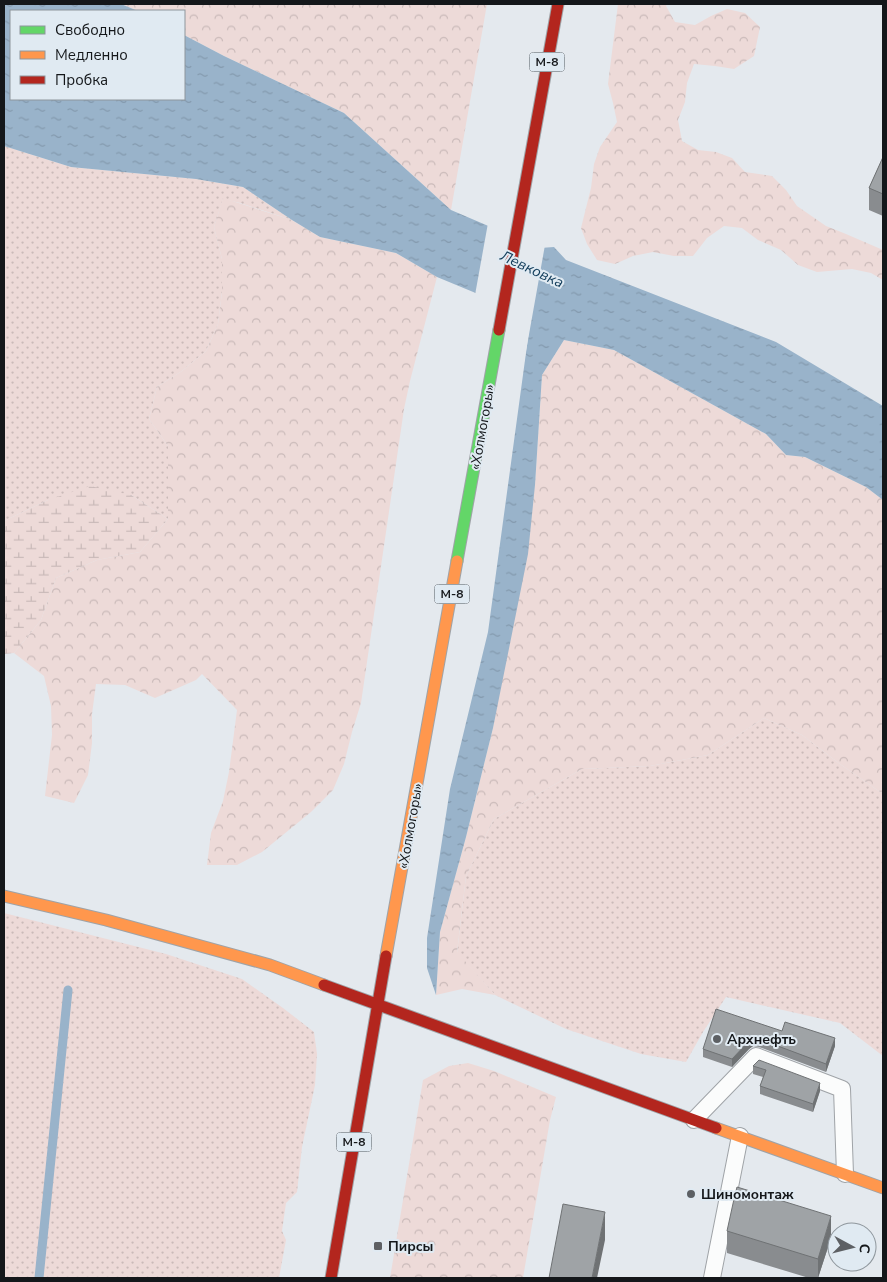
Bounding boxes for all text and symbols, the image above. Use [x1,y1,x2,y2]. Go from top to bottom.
legend [10,10,185,100]
text: Свободно [55,20,125,40]
text: Медленно [55,45,128,65]
road number: М-8 [530,52,564,72]
text: Пробка [55,70,108,90]
water label: Левковка [496,245,567,292]
street label: «Холмогоры» [466,383,499,471]
road number: М-8 [434,584,470,604]
street label: «Холмогоры» [394,782,427,870]
place label: Архнефть [727,1030,796,1049]
marker: Архнефть [711,1033,723,1045]
road number: М-8 [336,1132,372,1152]
place label: Шиномонтаж [701,1185,794,1204]
marker: Шиномонтаж [685,1188,697,1200]
north arrow [827,1222,877,1272]
place label: Пирсы [388,1237,433,1256]
marker: Пирсы [372,1240,384,1252]
text: С [854,1243,874,1255]

